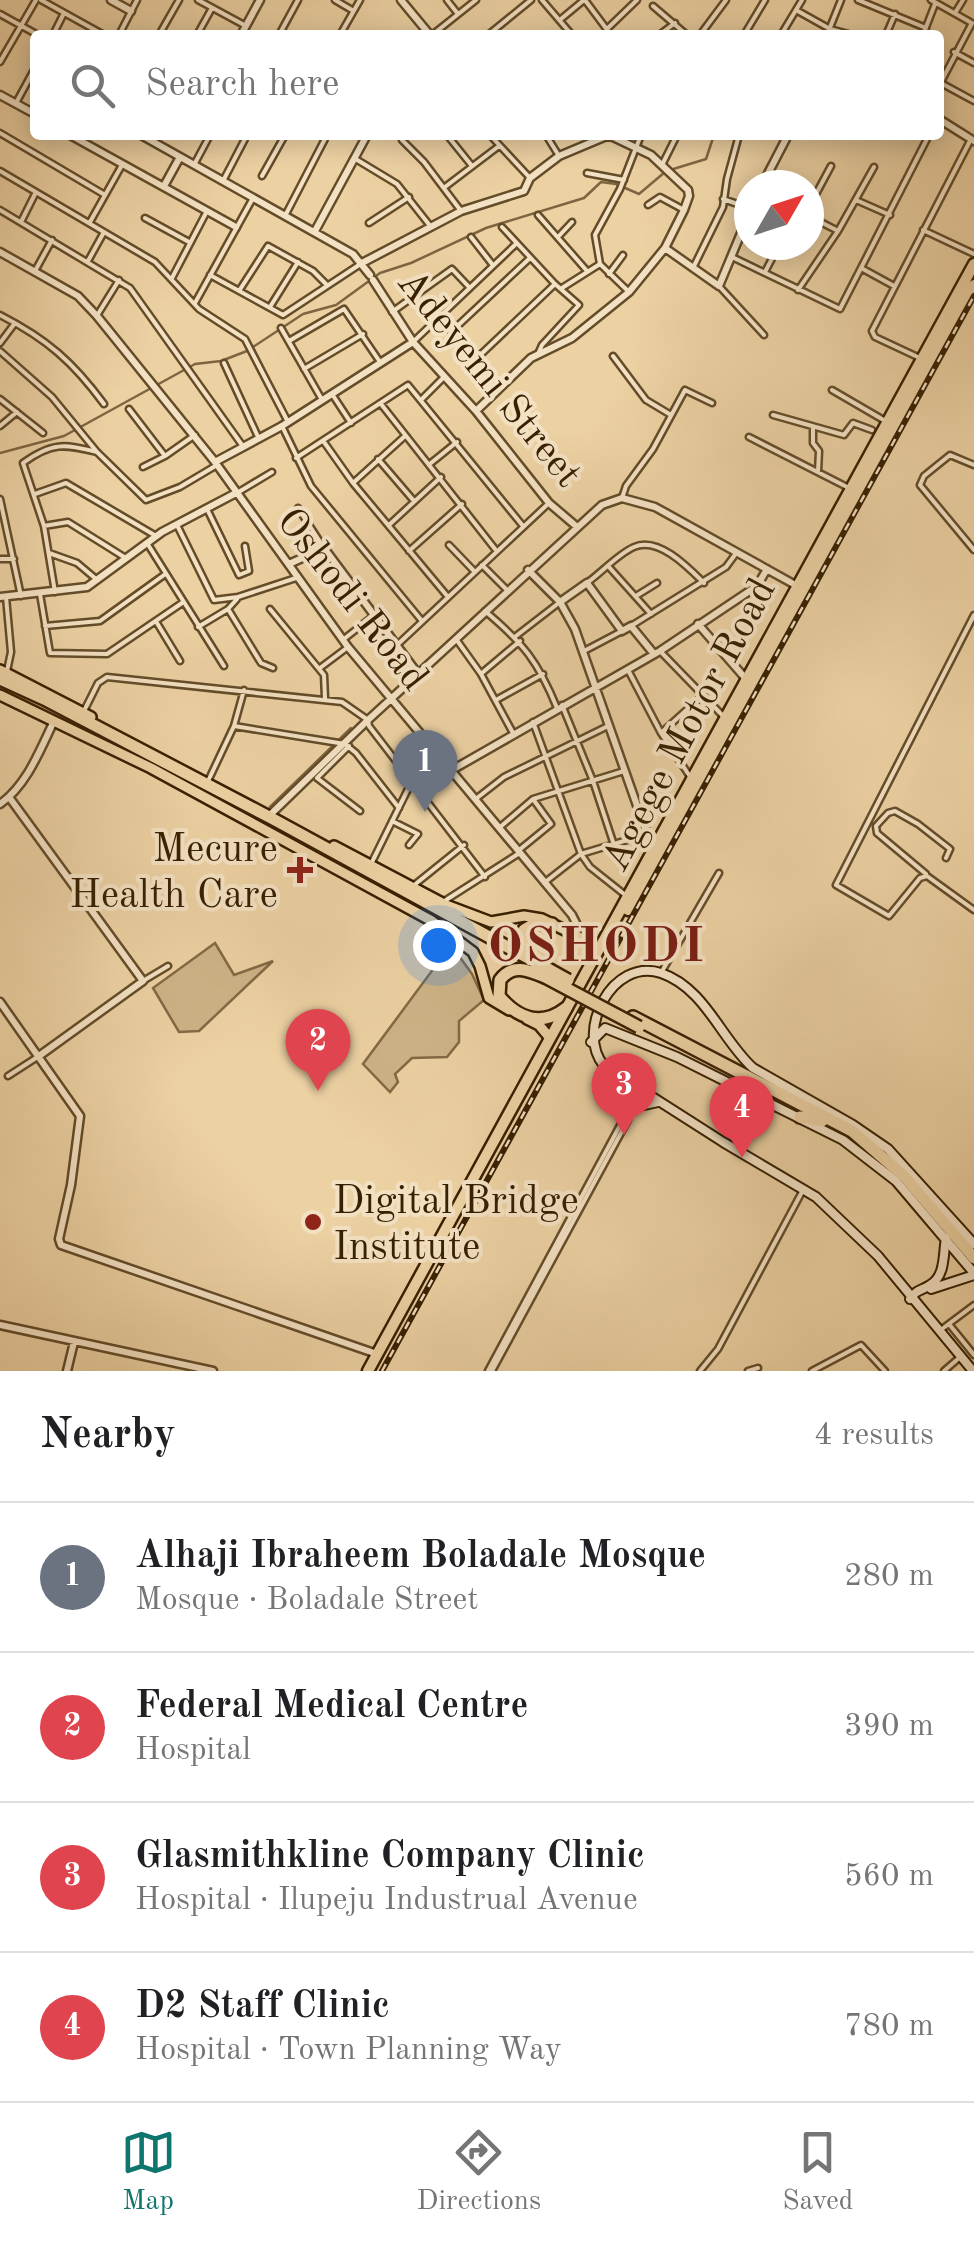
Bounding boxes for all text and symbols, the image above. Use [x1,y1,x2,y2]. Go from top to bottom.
search box [30,30,944,140]
icon: search [65,58,120,113]
text: Search here [145,66,340,104]
north arrow [734,170,824,260]
street label: Adeyemi Street [388,263,588,496]
street label: Oshodi Road [268,502,434,699]
street label: Agege Motor Road [596,573,785,879]
pin: 1 [392,730,458,812]
place label: Mecure Health Care [69,831,278,917]
marker: Mecure Health Care [287,857,313,883]
your location [413,920,464,971]
district label: OSHODI [487,923,707,973]
pin: 2 [286,1008,350,1091]
pin: 3 [592,1052,656,1135]
pin: 4 [710,1076,774,1158]
place label: Digital Bridge Institute [333,1183,579,1269]
marker: Digital Bridge Institute [302,1211,324,1233]
text: Nearby [40,1415,176,1457]
text: 4 results [814,1420,934,1452]
text: Alhaji Ibraheem Boladale Mosque [135,1538,706,1576]
text: 1 [63,1561,82,1593]
text: 280 m [844,1561,934,1593]
text: Mosque · Boladale Street [135,1585,478,1617]
text: Federal Medical Centre [135,1688,529,1726]
text: 2 [63,1711,82,1743]
text: 390 m [844,1711,934,1743]
text: Hospital [135,1735,251,1767]
text: Glasmithkline Company Clinic [135,1838,645,1876]
text: 3 [63,1861,82,1893]
text: 560 m [844,1861,934,1893]
text: Hospital · Ilupeju Industrual Avenue [135,1885,638,1917]
text: D2 Staff Clinic [135,1988,390,2026]
text: 4 [63,2011,82,2043]
text: 780 m [844,2011,934,2043]
text: Hospital · Town Planning Way [135,2035,562,2067]
tab: Map [121,2125,176,2220]
tab: Directions [417,2125,541,2220]
tab: Saved [782,2125,853,2220]

